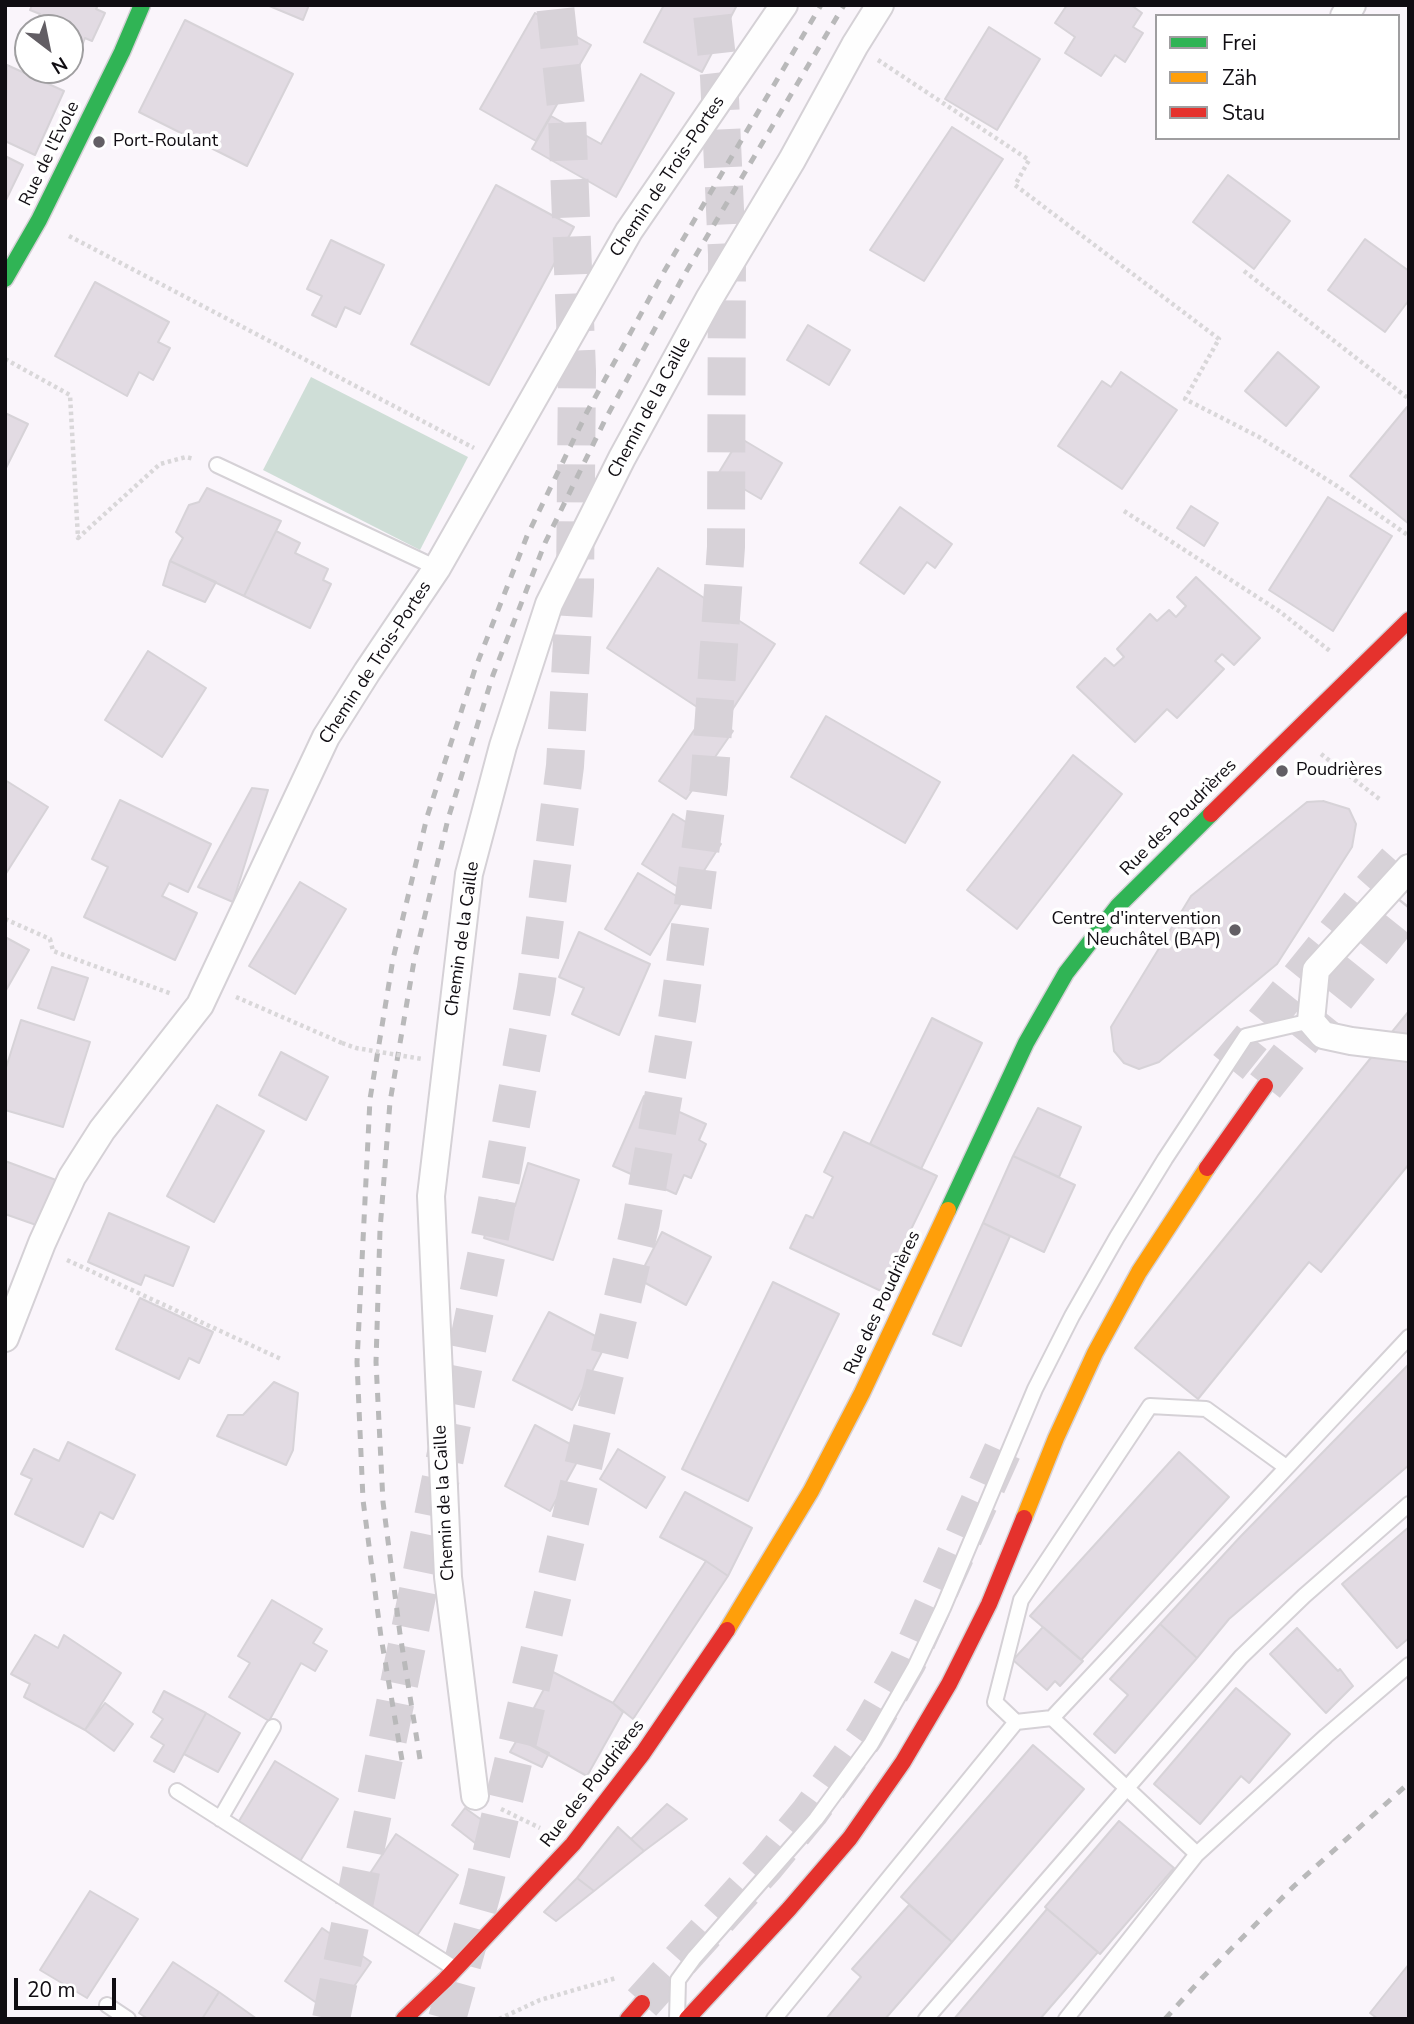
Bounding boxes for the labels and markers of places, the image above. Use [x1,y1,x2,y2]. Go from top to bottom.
place label: Port-Roulant [113,131,218,153]
marker: Port-Roulant [91,134,107,150]
place label: Poudrières [1296,760,1382,782]
marker: Poudrières [1274,763,1290,779]
place label: Centre d'intervention Neuchâtel (BAP) [1052,909,1221,951]
marker: Centre d'intervention Neuchâtel (BAP) [1227,922,1243,938]

